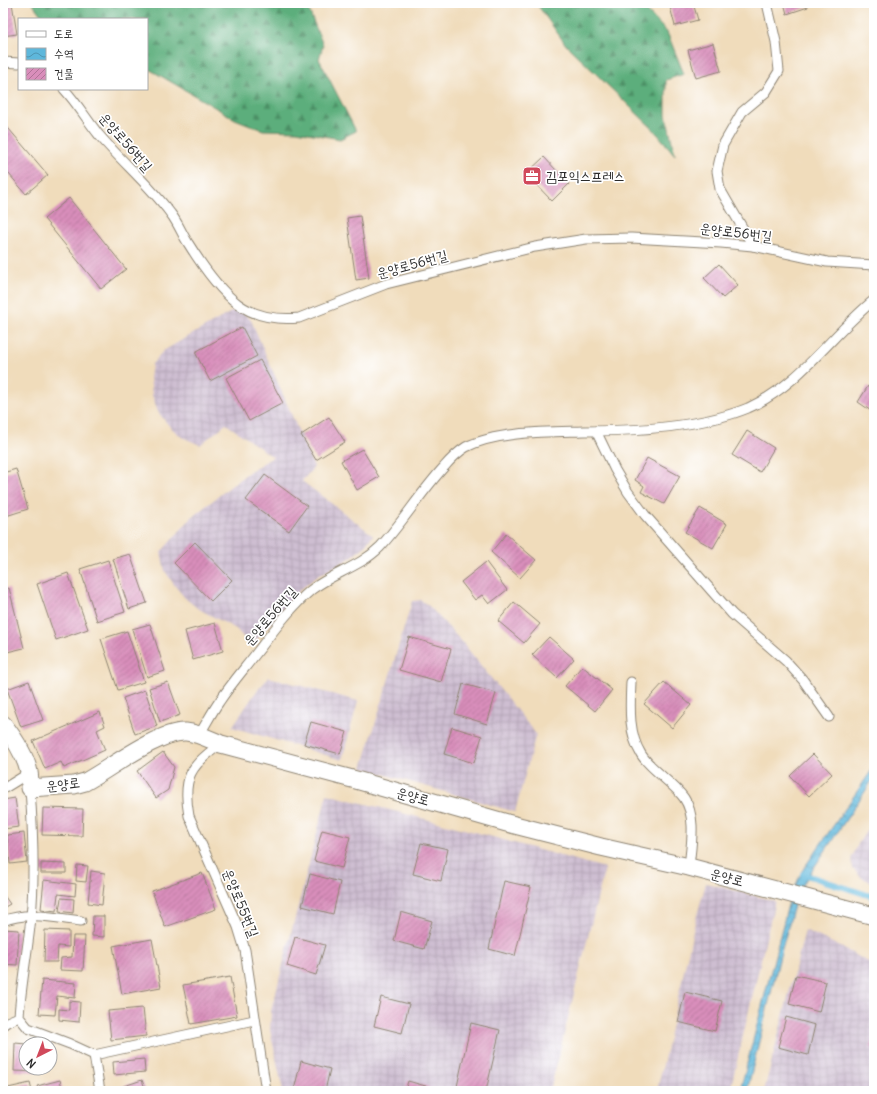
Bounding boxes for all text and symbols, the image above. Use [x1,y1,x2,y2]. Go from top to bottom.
legend [18,18,148,90]
text: 도로 [54,26,73,41]
text: 수역 [54,46,74,61]
text: 건물 [54,66,74,81]
street label: 운양로56번길 [95,109,157,176]
office icon: 김포익스프레스 [521,165,543,187]
place label: 김포익스프레스 [546,167,625,185]
street label: 운양로56번길 [699,219,774,245]
street label: 운양로56번길 [375,246,450,282]
street label: 운양로56번길 [239,582,301,649]
street label: 운양로 [45,773,81,795]
street label: 운양로 [394,783,432,809]
street label: 운양로 [708,864,746,890]
street label: 운양로55번길 [219,866,263,941]
north arrow [18,1036,58,1076]
text: N [24,1056,39,1071]

